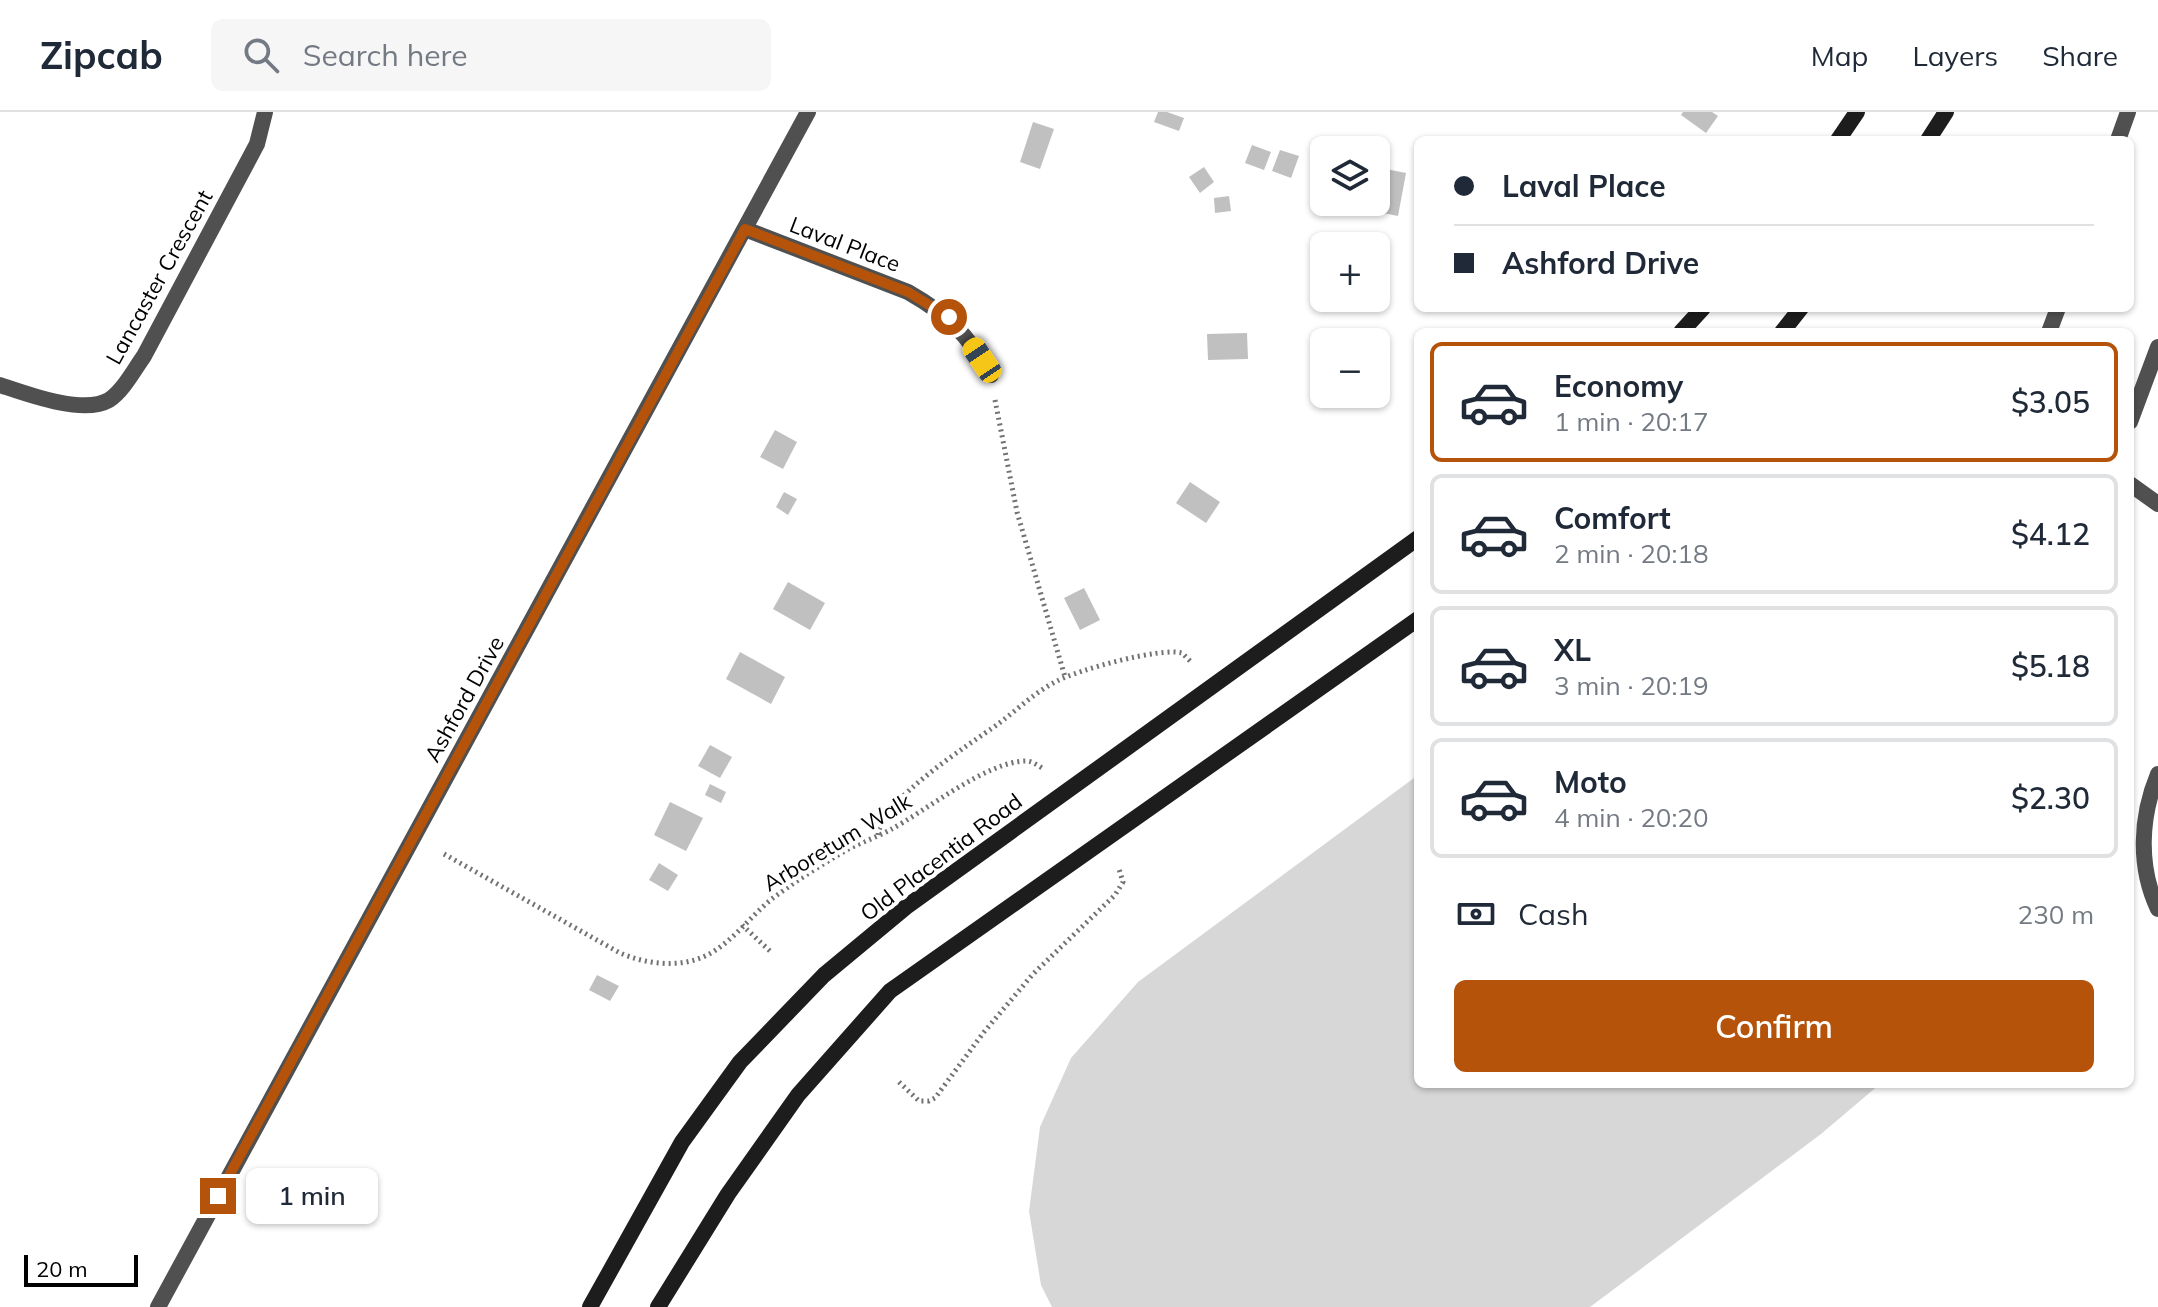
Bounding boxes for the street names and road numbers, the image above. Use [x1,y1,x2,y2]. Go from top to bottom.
street label: Lancaster Crescent [99,185,219,369]
street label: Laval Place [786,210,904,278]
street label: Ashford Drive [418,631,510,767]
street label: Arboretum Walk [758,786,917,897]
street label: Old Placentia Road [855,787,1027,927]

